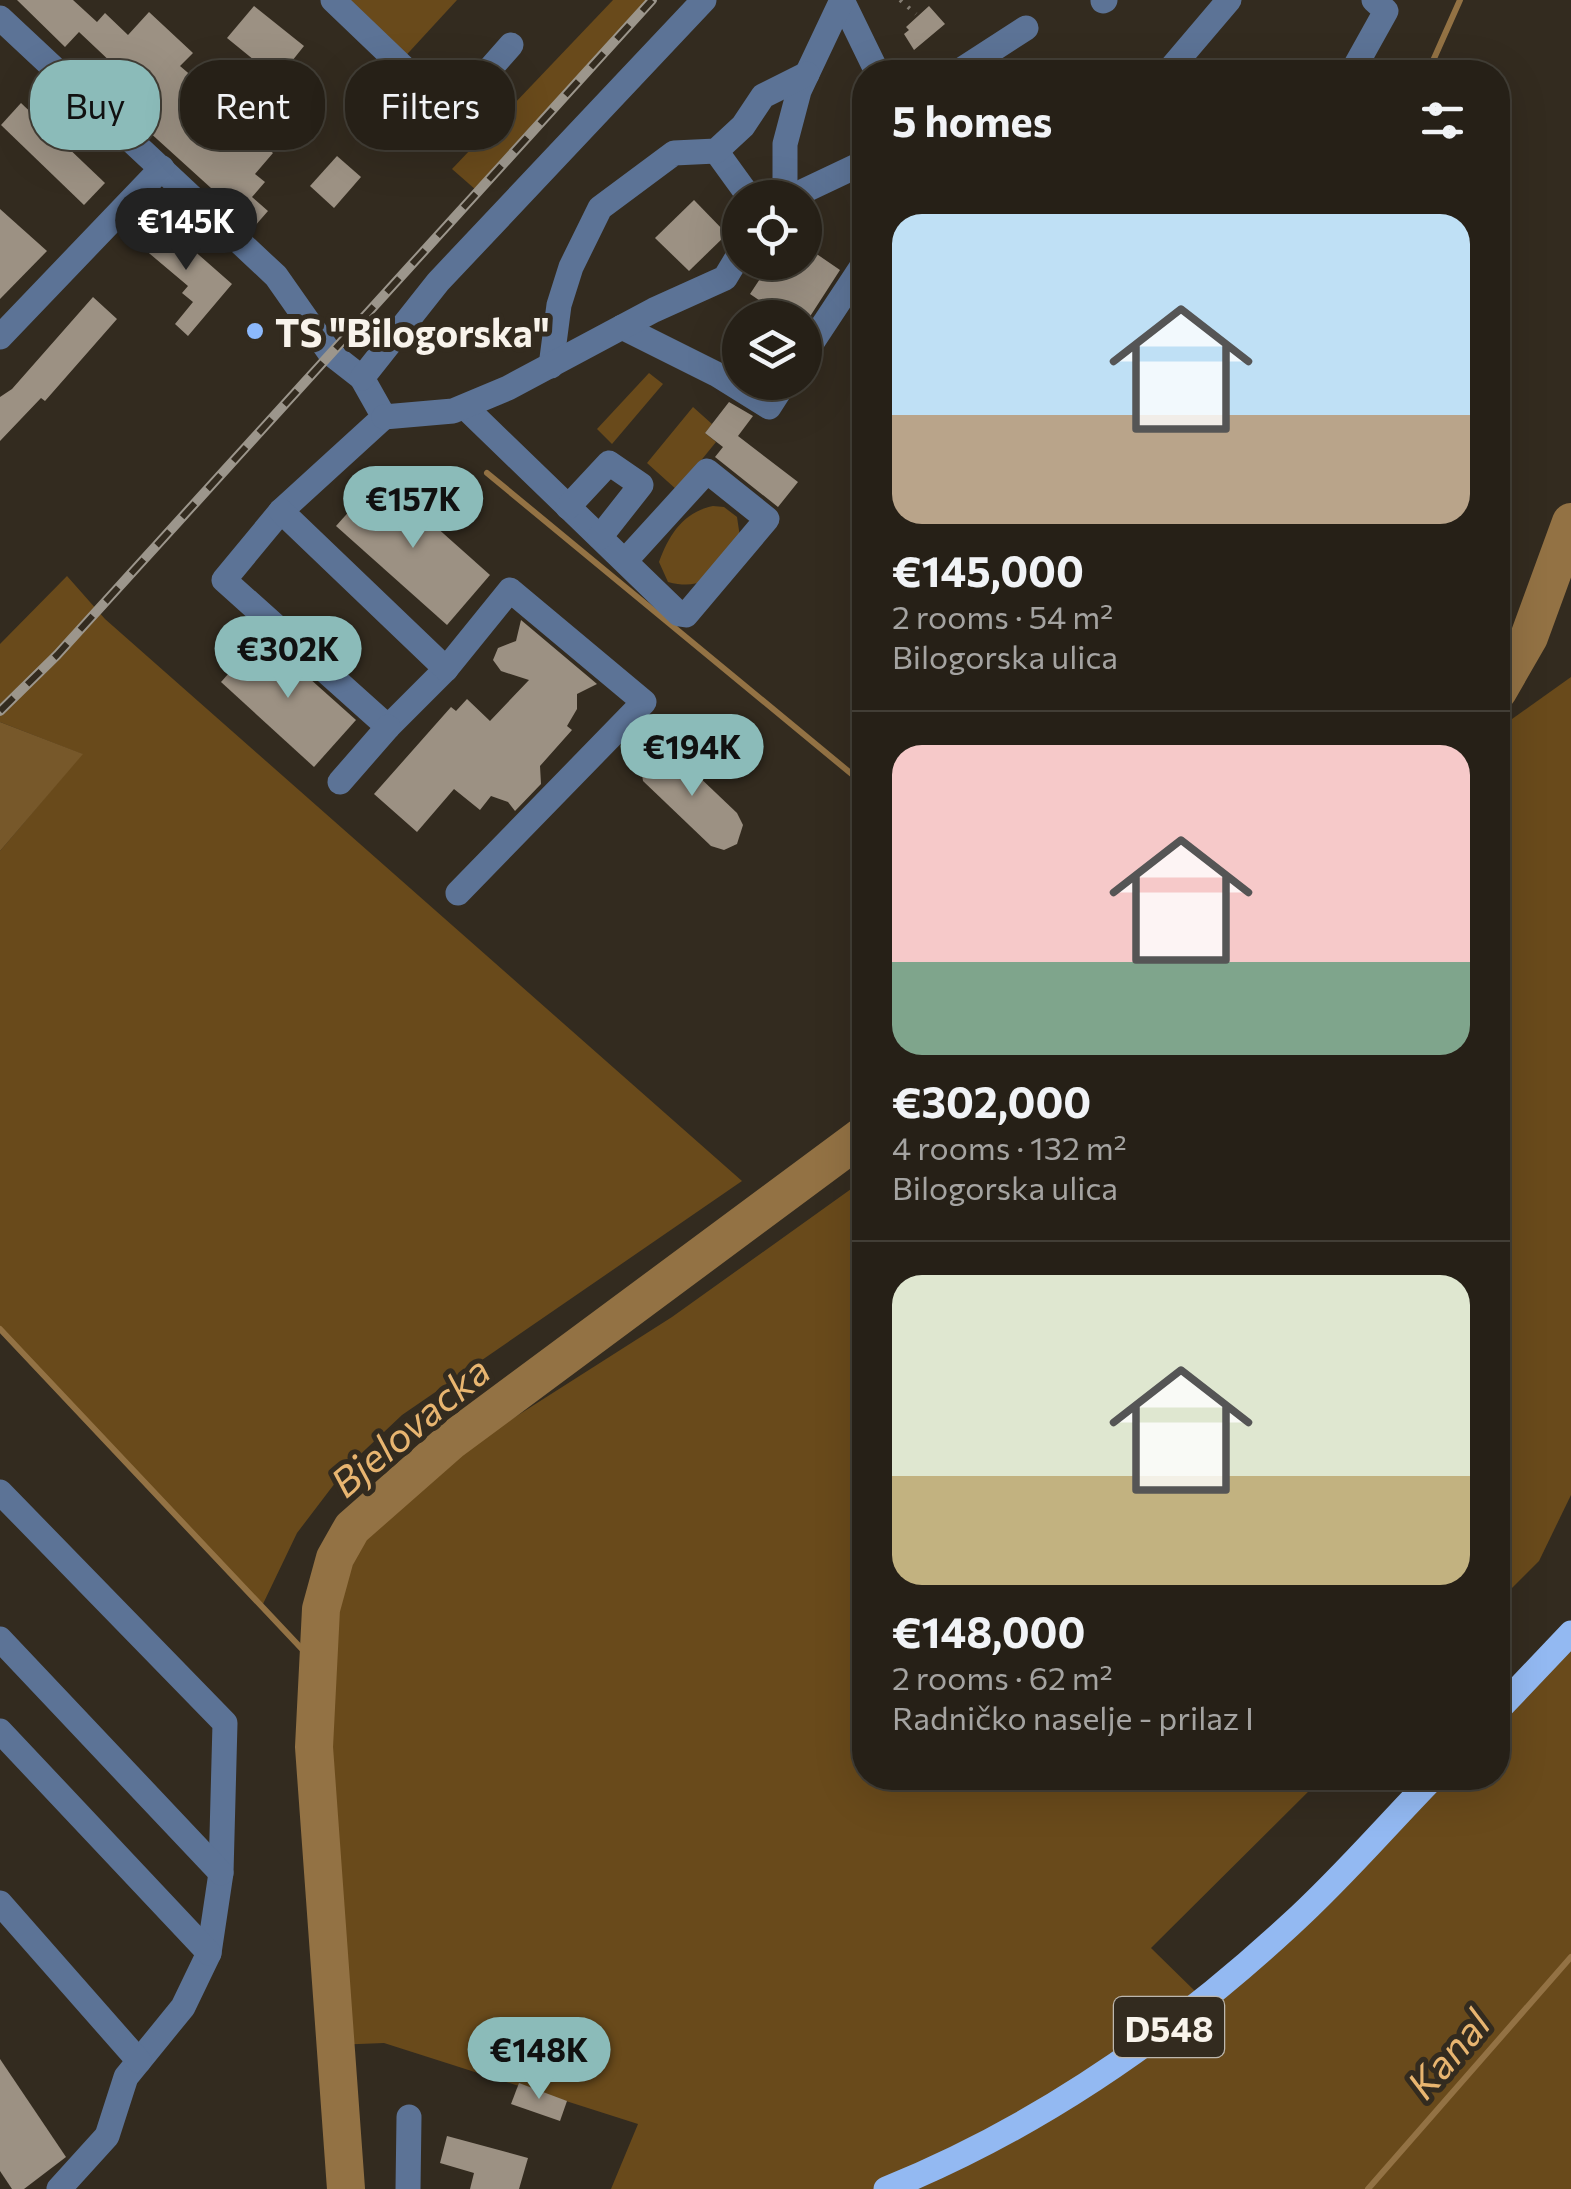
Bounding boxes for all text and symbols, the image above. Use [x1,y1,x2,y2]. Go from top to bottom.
chip: Buy [30,60,160,150]
chip: Rent [180,60,325,150]
chip: Filters [345,60,515,150]
icon: filters [1415,93,1470,148]
text: 5 homes [892,94,1052,146]
map controls [722,180,822,400]
button: locate [722,180,822,280]
pin: €145K [116,188,256,273]
text: €145K [137,200,235,240]
icon: home [1091,279,1271,459]
button: layers [722,300,822,400]
place label: TS "Bilogorska" [275,308,549,355]
marker: TS "Bilogorska" [244,320,266,342]
pin: €157K [343,466,483,551]
text: €157K [365,478,461,518]
text: €145,000 [892,544,1084,596]
text: 2 rooms · 54 m² [892,596,1113,636]
pin: €302K [218,616,358,701]
text: €302K [237,628,339,668]
text: Bilogorska ulica [892,636,1118,676]
pin: €194K [622,714,762,799]
text: €194K [643,726,741,766]
icon: home [1091,810,1271,990]
text: €302,000 [892,1075,1091,1127]
text: 4 rooms · 132 m² [892,1127,1127,1167]
text: Bilogorska ulica [892,1167,1118,1207]
icon: home [1091,1340,1271,1520]
water label: Bjelovacka [319,1344,499,1506]
text: €148,000 [892,1605,1085,1657]
text: 2 rooms · 62 m² [892,1657,1113,1697]
text: Radničko naselje - prilaz I [892,1697,1254,1737]
road number: D548 [1114,1997,1224,2057]
water label: Kanal [1395,1998,1499,2107]
pin: €148K [469,2017,609,2102]
text: €148K [490,2029,588,2069]

